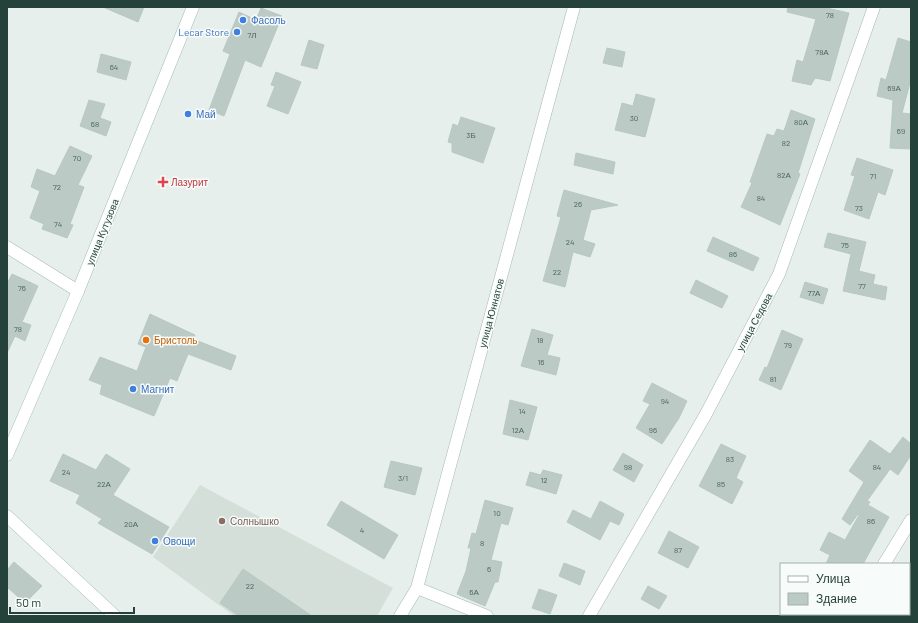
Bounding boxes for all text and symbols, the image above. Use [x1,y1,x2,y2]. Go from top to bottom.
house number: 78 [826,10,834,20]
place label: Фасоль [251,14,286,26]
marker: Фасоль [238,15,248,25]
place label: Lecar Store [178,26,229,38]
marker: Lecar Store [232,27,242,37]
house number: 7Л [247,30,257,40]
house number: 78А [815,47,829,57]
house number: 64 [110,62,118,72]
house number: 69А [887,83,901,93]
place label: Май [196,108,216,120]
marker: Май [183,109,193,119]
house number: 30 [630,113,638,123]
house number: 80А [794,117,809,127]
house number: 68 [91,119,99,129]
house number: 69 [897,126,905,136]
house number: 3Б [466,130,476,140]
house number: 82 [782,138,790,148]
house number: 70 [73,153,81,163]
house number: 82А [777,170,792,180]
house number: 71 [870,171,877,181]
place label: Лазурит [171,176,209,188]
marker: Лазурит [158,177,168,187]
house number: 72 [53,182,61,192]
house number: 84 [757,193,765,203]
street label: улица Кутузова [83,197,121,267]
house number: 26 [574,199,582,209]
house number: 73 [855,203,863,213]
house number: 74 [54,219,62,229]
house number: 24 [566,237,574,247]
house number: 75 [841,240,849,250]
house number: 86 [729,249,737,259]
house number: 22 [553,267,561,277]
street label: улица Юннатов [476,277,506,349]
house number: 77 [858,281,866,291]
house number: 76 [18,283,26,293]
house number: 77А [808,288,821,298]
street label: улица Седова [734,290,775,353]
house number: 78 [14,324,22,334]
place label: Бристоль [154,334,198,346]
marker: Бристоль [141,335,151,345]
house number: 18 [537,335,543,345]
house number: 79 [784,340,792,350]
house number: 16 [538,357,544,367]
house number: 81 [770,374,777,384]
place label: Магнит [141,383,175,395]
marker: Магнит [128,384,138,394]
house number: 94 [661,396,669,406]
house number: 14 [518,406,526,416]
house number: 12А [512,425,525,435]
house number: 96 [649,425,657,435]
house number: 83 [726,454,734,464]
house number: 98 [624,462,632,472]
house number: 84 [873,462,881,472]
house number: 24 [62,467,70,477]
house number: 3/1 [398,473,408,483]
house number: 12 [540,475,548,485]
house number: 22А [97,479,112,489]
house number: 85 [717,479,725,489]
house number: 10 [493,508,501,518]
place label: Солнышко [230,515,280,527]
marker: Солнышко [217,516,227,526]
house number: 86 [867,516,875,526]
house number: 20А [124,519,139,529]
house number: 4 [360,525,364,535]
place label: Овощи [163,535,195,547]
marker: Овощи [150,536,160,546]
house number: 8 [480,538,484,548]
house number: 87 [674,545,682,555]
legend [780,563,910,615]
house number: 6 [487,564,491,574]
text: Улица [816,571,850,586]
house number: 22 [246,581,254,591]
house number: 6А [469,587,479,597]
scale bar [10,589,134,615]
text: Здание [816,591,857,606]
text: 50 m [16,595,41,609]

